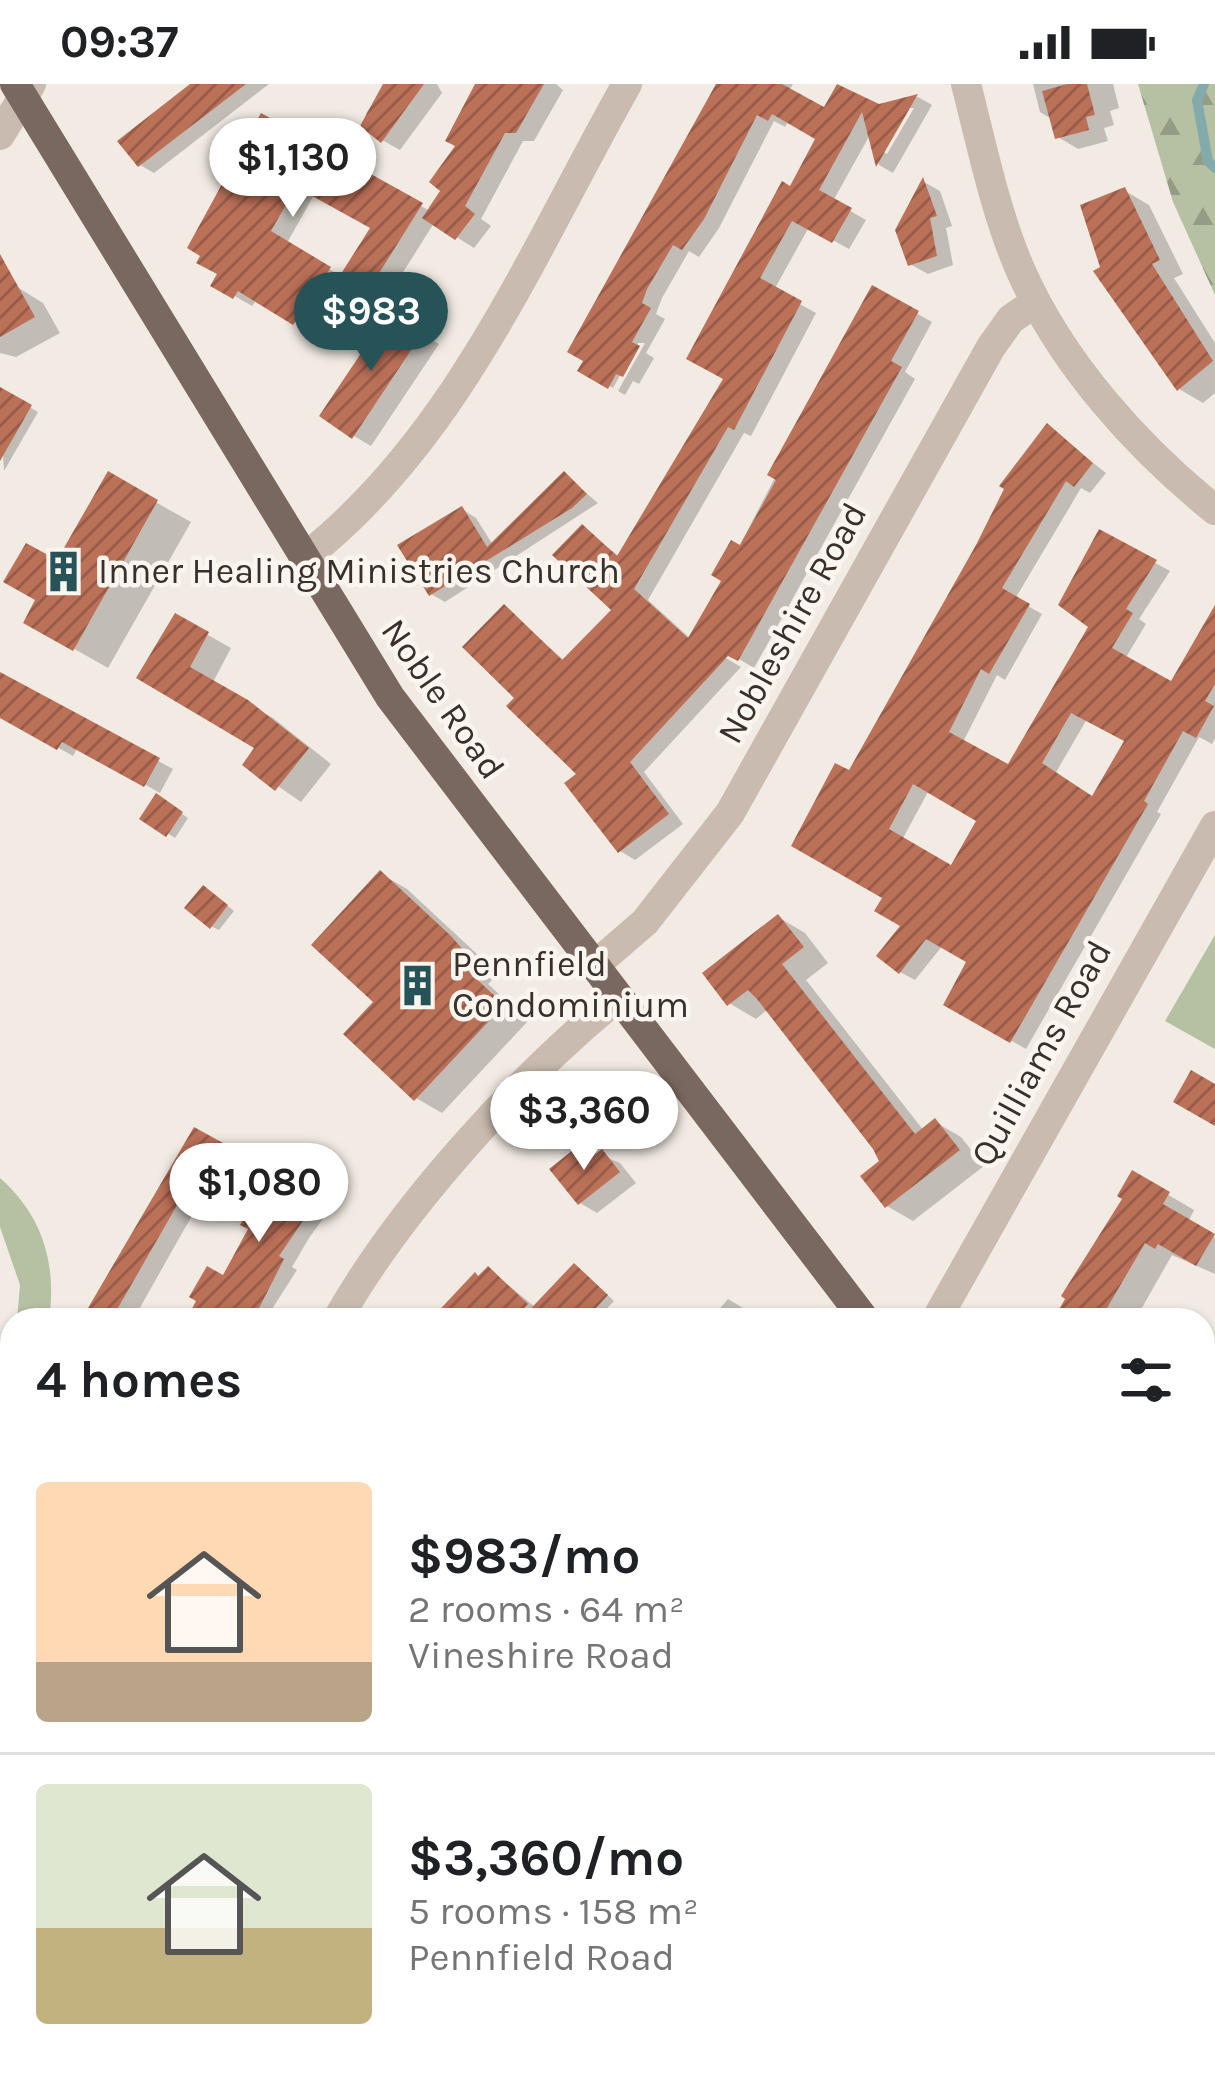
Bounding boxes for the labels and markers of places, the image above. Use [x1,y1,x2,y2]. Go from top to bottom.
pin: $1,130 [195,118,391,220]
pin: $983 [300,272,442,374]
building icon: Inner Healing Ministries Church [41,548,87,594]
place label: Inner Healing Ministries Church [98,550,620,592]
place label: Pennfield Condominium [452,943,689,1026]
building icon: Pennfield Condominium [395,962,441,1008]
pin: $3,360 [486,1071,682,1173]
pin: $1,080 [161,1143,357,1245]

